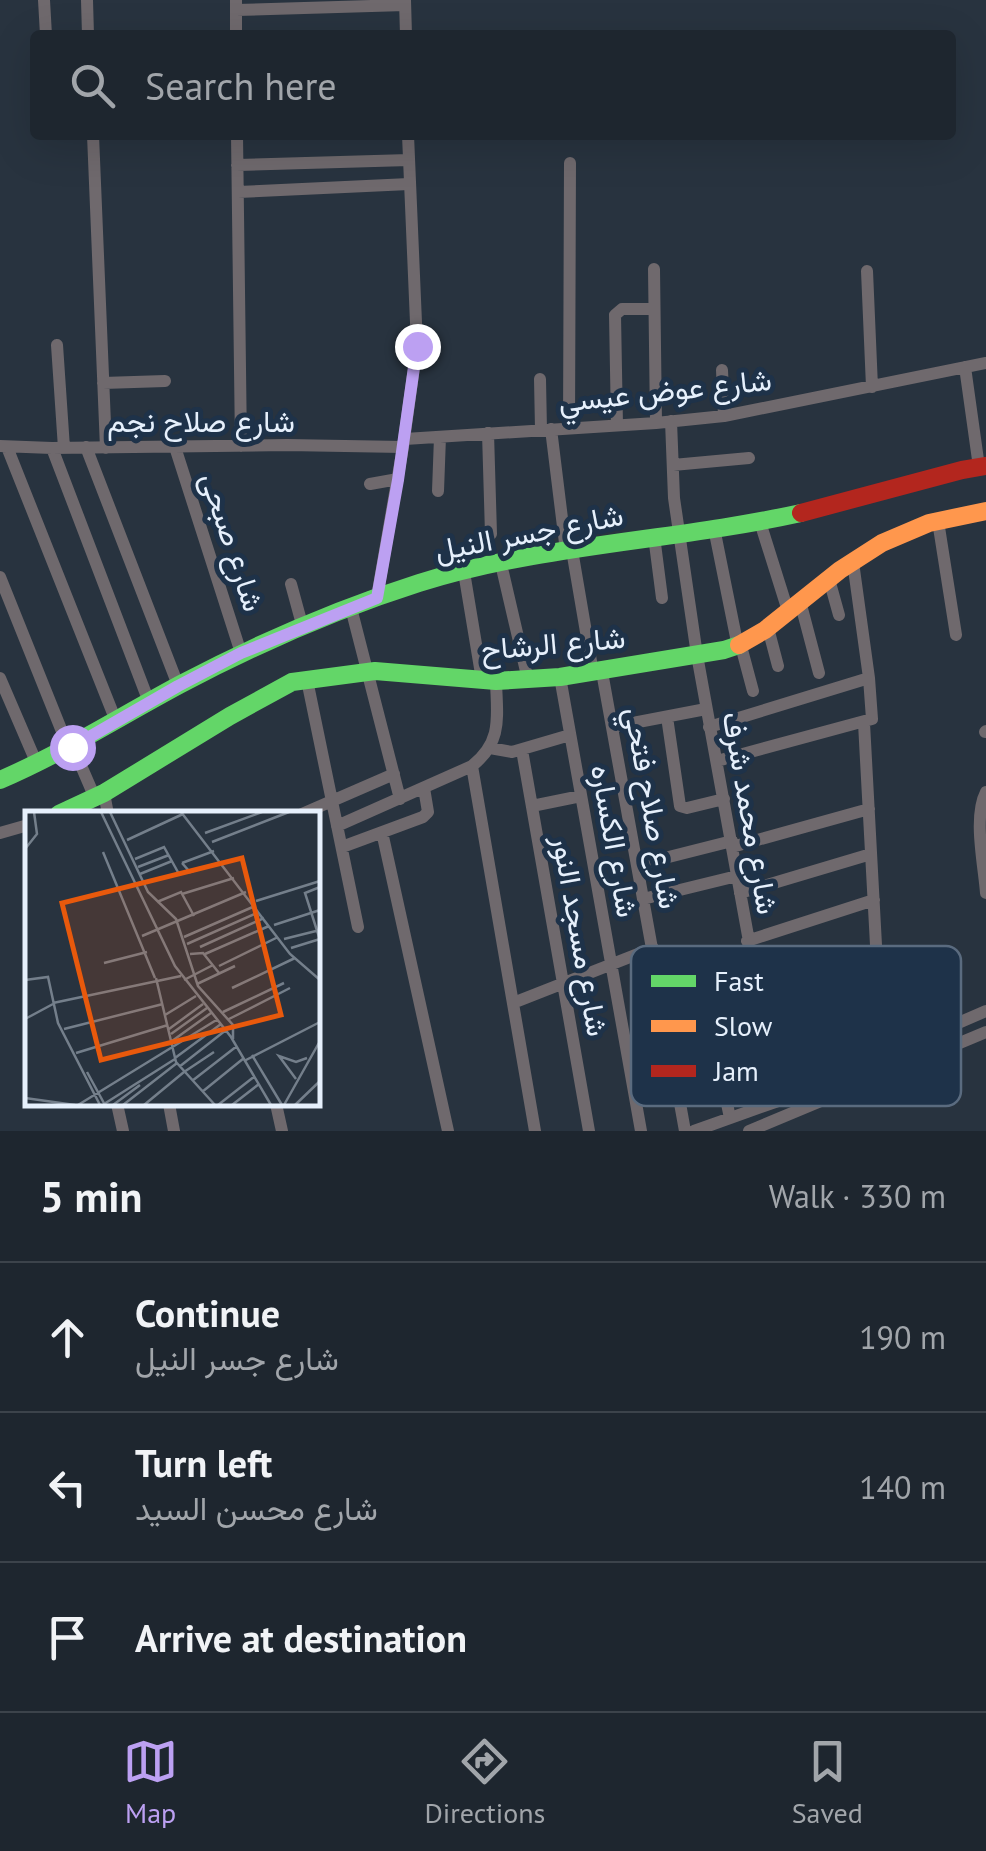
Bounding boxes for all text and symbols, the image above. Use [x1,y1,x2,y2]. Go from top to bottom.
search box [30,30,956,140]
icon: search [65,58,120,113]
text: Search here [145,61,337,110]
route end [395,324,441,370]
street label: شارع عوض عيسي [556,359,774,426]
street label: شارع صلاح نجم [107,401,295,442]
street label: شارع صبحى [191,467,274,617]
street label: شارع جسر النيل [431,494,627,571]
street label: شارع الرشاح [479,617,627,670]
street label: شارع صلاح فتحي [611,704,690,913]
street label: شارع محمد شرف [712,708,788,917]
route start [50,725,96,771]
street label: شارع الكساره [581,761,648,920]
inset map [25,811,320,1106]
street label: شارع مسجد النور [542,831,618,1040]
legend [631,946,961,1106]
text: Fast [714,962,764,999]
text: Slow [714,1007,773,1044]
text: Jam [713,1052,759,1089]
text: 5 min [40,1169,142,1224]
text: Walk · 330 m [769,1175,946,1217]
text: Continue [135,1288,280,1337]
icon: ahead [40,1310,95,1365]
text: 190 m [859,1316,946,1358]
text: شارع جسر النيل [135,1337,339,1379]
text: Turn left [135,1438,272,1487]
icon: left [40,1460,95,1515]
text: 140 m [859,1466,946,1508]
text: شارع محسن السيد [135,1487,378,1529]
icon: arrive [40,1610,95,1665]
text: Arrive at destination [135,1613,467,1662]
tab: Map [123,1734,178,1831]
tab: Directions [424,1734,545,1831]
tab: Saved [792,1734,863,1831]

